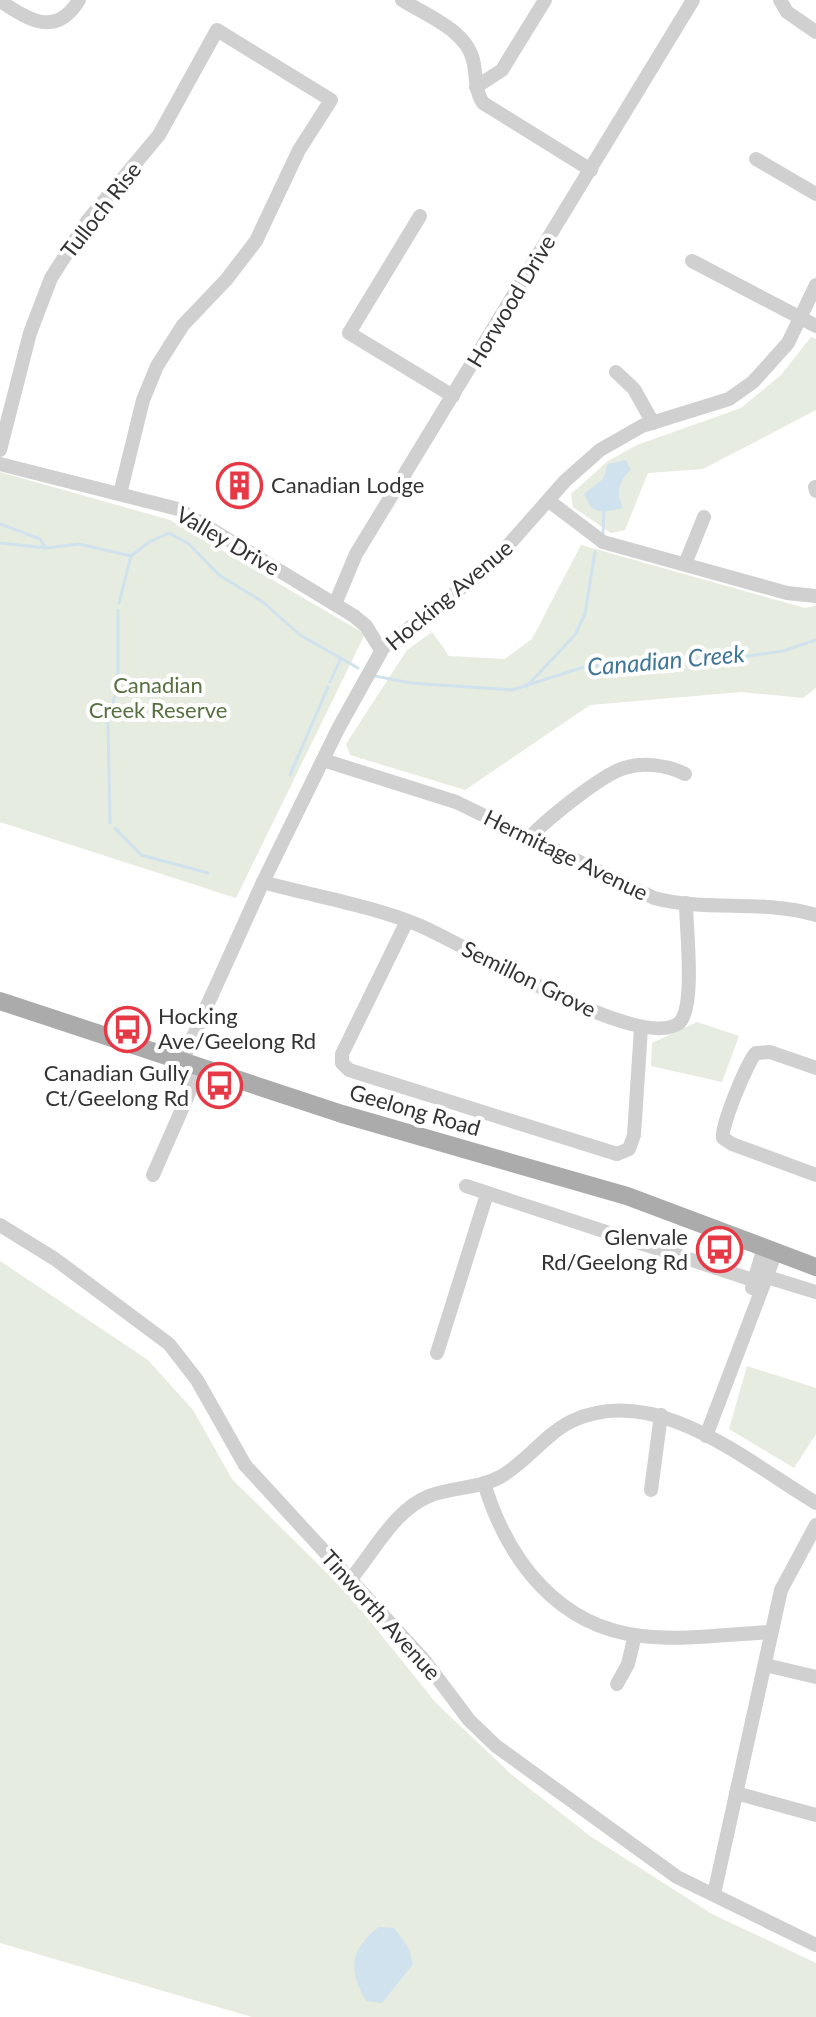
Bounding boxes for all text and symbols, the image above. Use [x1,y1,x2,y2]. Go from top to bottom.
street label: Tulloch Rise [55,156,146,263]
street label: Horwood Drive [461,230,561,372]
building icon: Canadian Lodge [216,461,264,509]
place label: Canadian Lodge [271,471,424,498]
street label: Valley Drive [172,500,285,581]
street label: Hocking Avenue [380,534,518,656]
water label: Canadian Creek [586,638,746,681]
park label: Canadian Creek Reserve [89,671,227,723]
street label: Hermitage Avenue [480,803,653,906]
street label: Semillon Grove [458,934,601,1023]
place label: Hocking Ave/Geelong Rd [158,1002,316,1054]
bus stop icon: Hocking Ave/Geelong Rd [103,1005,151,1053]
place label: Canadian Gully Ct/Geelong Rd [44,1059,190,1111]
bus stop icon: Canadian Gully Ct/Geelong Rd [196,1062,244,1110]
street label: Geelong Road [347,1078,484,1141]
place label: Glenvale Rd/Geelong Rd [541,1223,688,1275]
bus stop icon: Glenvale Rd/Geelong Rd [695,1226,743,1274]
street label: Tinworth Avenue [316,1544,447,1685]

